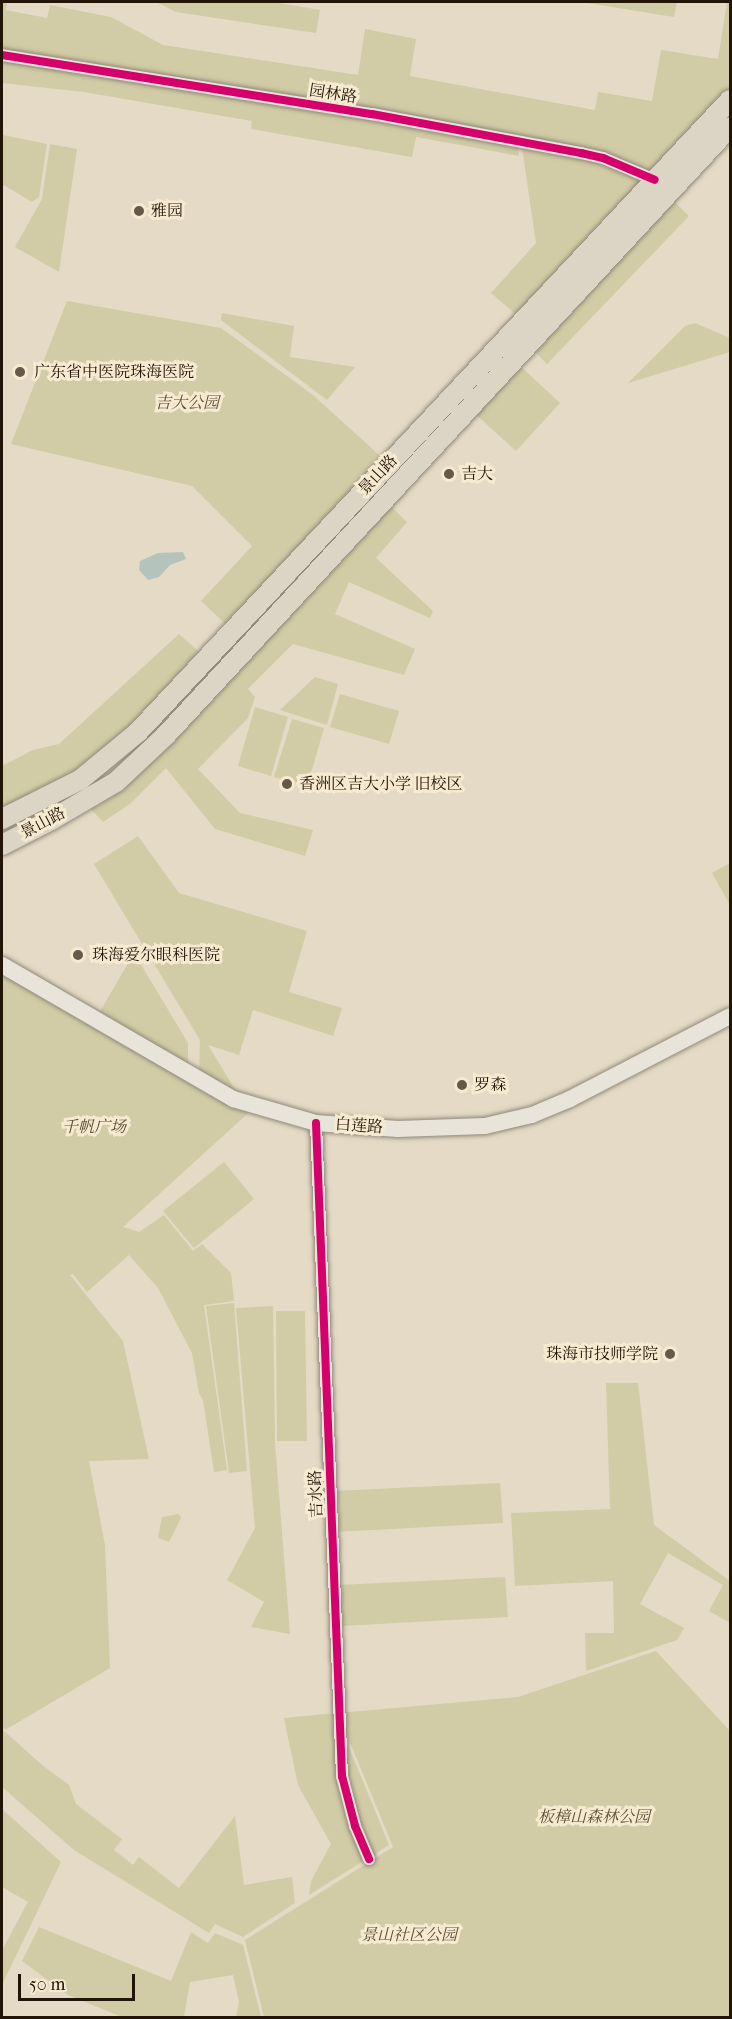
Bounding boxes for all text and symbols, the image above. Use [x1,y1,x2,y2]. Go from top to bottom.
street label: 园林路 [308,81,358,107]
place label: 雅园 [151,201,183,221]
marker: 雅园 [132,204,146,218]
place label: 广东省中医院珠海医院 [34,362,194,382]
marker: 广东省中医院珠海医院 [11,363,29,381]
park label: 吉大公园 [155,393,219,413]
street label: 景山路 [355,451,401,499]
place label: 吉大 [461,464,493,484]
marker: 吉大 [442,467,456,481]
place label: 香洲区吉大小学 旧校区 [299,774,462,794]
marker: 香洲区吉大小学 旧校区 [280,777,294,791]
street label: 景山路 [17,803,69,843]
place label: 珠海爱尔眼科医院 [92,945,220,965]
marker: 珠海爱尔眼科医院 [69,946,87,964]
place label: 罗森 [474,1075,506,1095]
marker: 罗森 [455,1078,469,1092]
street label: 白莲路 [334,1115,384,1137]
park label: 千帆广场 [62,1117,126,1137]
place label: 珠海市技师学院 [546,1344,658,1364]
marker: 珠海市技师学院 [663,1347,677,1361]
street label: 吉水路 [306,1470,326,1518]
park label: 板樟山森林公园 [538,1807,650,1827]
park label: 景山社区公园 [361,1925,457,1945]
scale bar [21,1962,138,2000]
text: 50 m [29,1974,65,1995]

